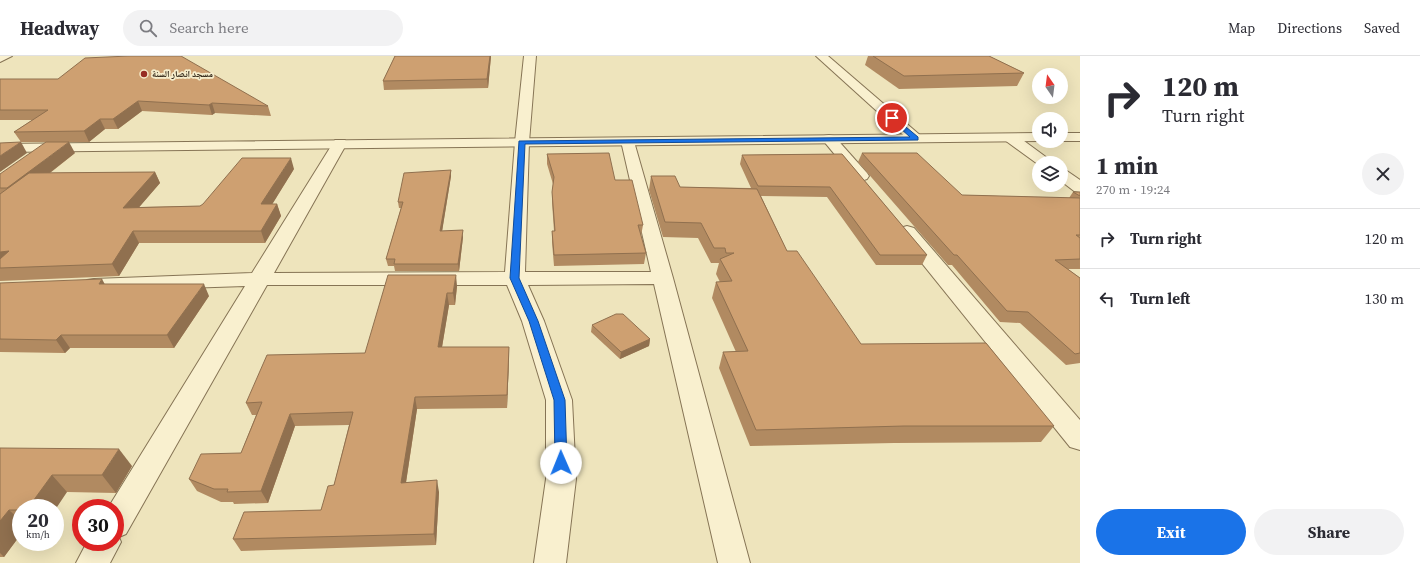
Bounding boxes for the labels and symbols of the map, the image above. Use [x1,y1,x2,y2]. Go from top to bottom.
place label: مسجد انصار السنة [152,68,213,80]
north arrow [1032,68,1068,104]
marker: مسجد انصار السنة [139,69,149,79]
pin [875,101,909,135]
position arrow [540,442,582,484]
speed limit sign: 30 [72,499,124,551]

